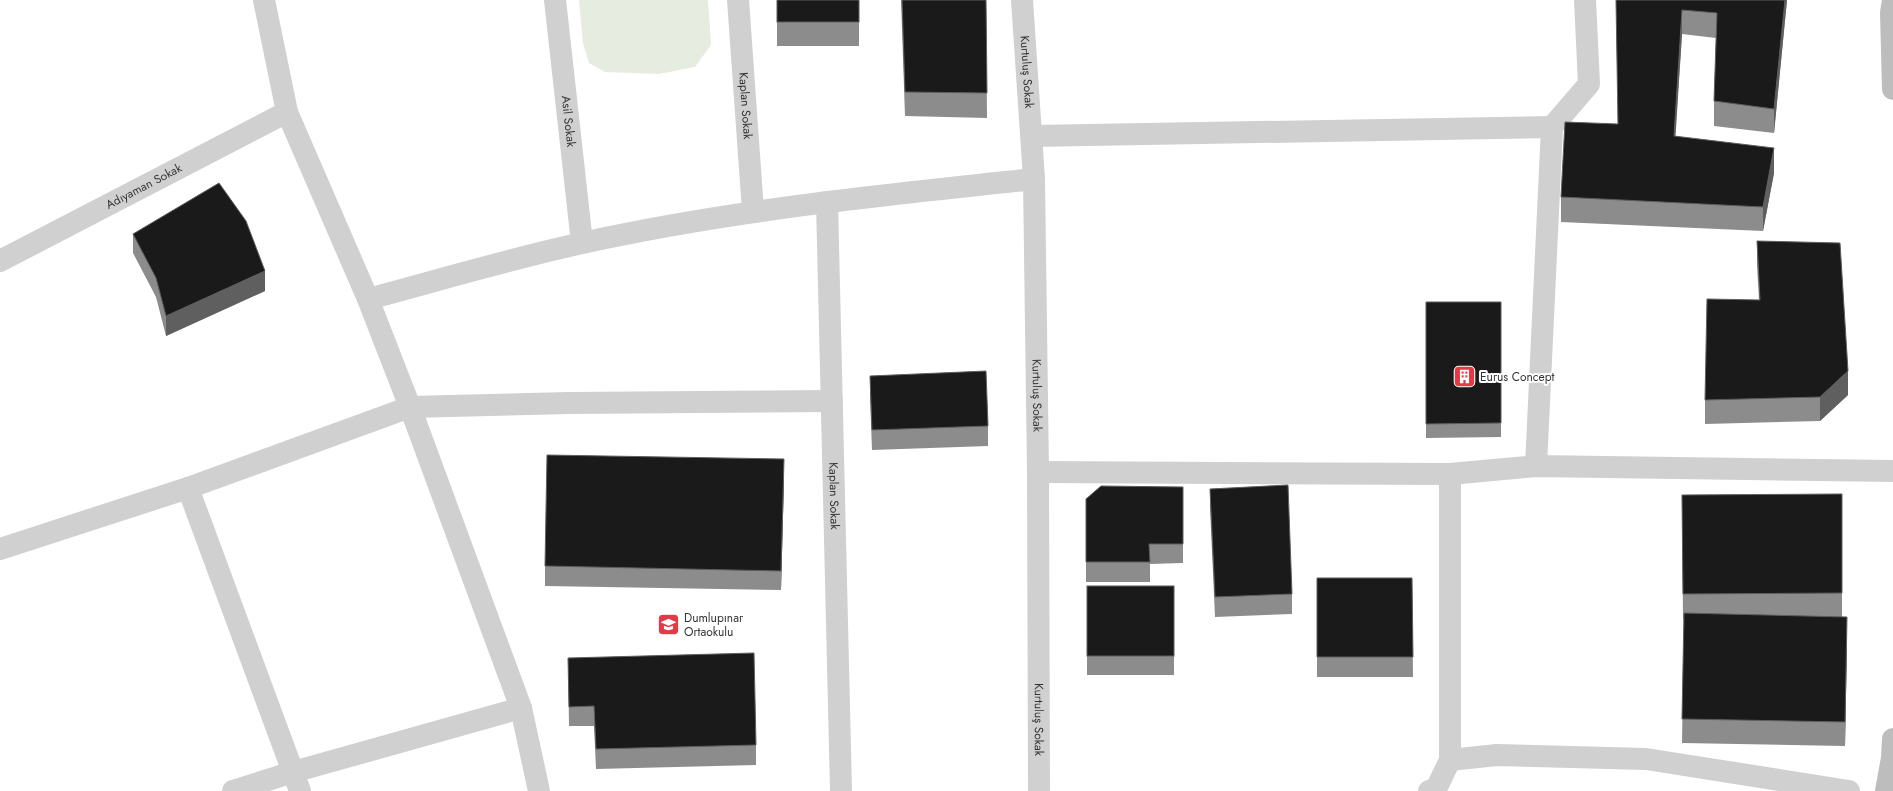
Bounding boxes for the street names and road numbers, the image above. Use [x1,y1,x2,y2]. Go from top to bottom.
street label: Kurtuluş Sokak [1015,35,1038,110]
street label: Kaplan Sokak [734,72,757,141]
street label: Asil Sokak [557,95,580,149]
street label: Adıyaman Sokak [103,159,186,214]
street label: Kurtuluş Sokak [1027,359,1046,433]
street label: Kaplan Sokak [824,462,844,531]
street label: Kurtuluş Sokak [1030,683,1048,757]

